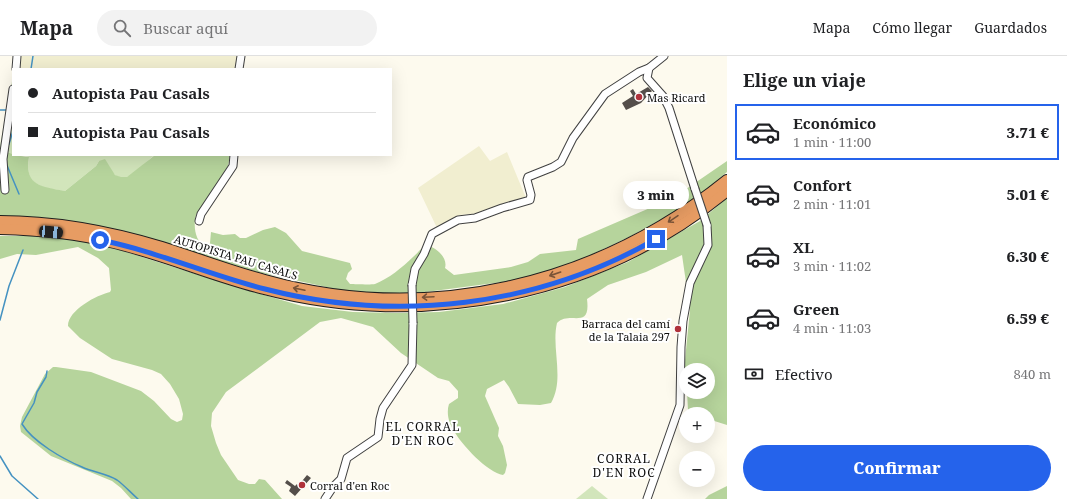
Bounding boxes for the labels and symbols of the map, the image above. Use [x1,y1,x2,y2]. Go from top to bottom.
place label: Mas Ricard [647,90,706,105]
marker: Mas Ricard [634,92,644,102]
callout: 3 min [623,181,689,209]
one-way arrow [668,215,679,223]
car [39,225,63,239]
route end [647,230,665,248]
route start [91,231,109,249]
street label: AUTOPISTA PAU CASALS [172,231,300,283]
one-way arrow [550,271,562,279]
one-way arrow [293,284,306,292]
one-way arrow [422,294,435,301]
place label: Barraca del camí de la Talaia 297 [581,316,670,344]
marker: Barraca del camí de la Talaia 297 [673,324,683,334]
district label: EL CORRAL D'EN ROC [385,418,461,449]
district label: CORRAL D'EN ROC [592,450,656,481]
place label: Corral d'en Roc [310,478,389,493]
marker: Corral d'en Roc [297,480,307,490]

